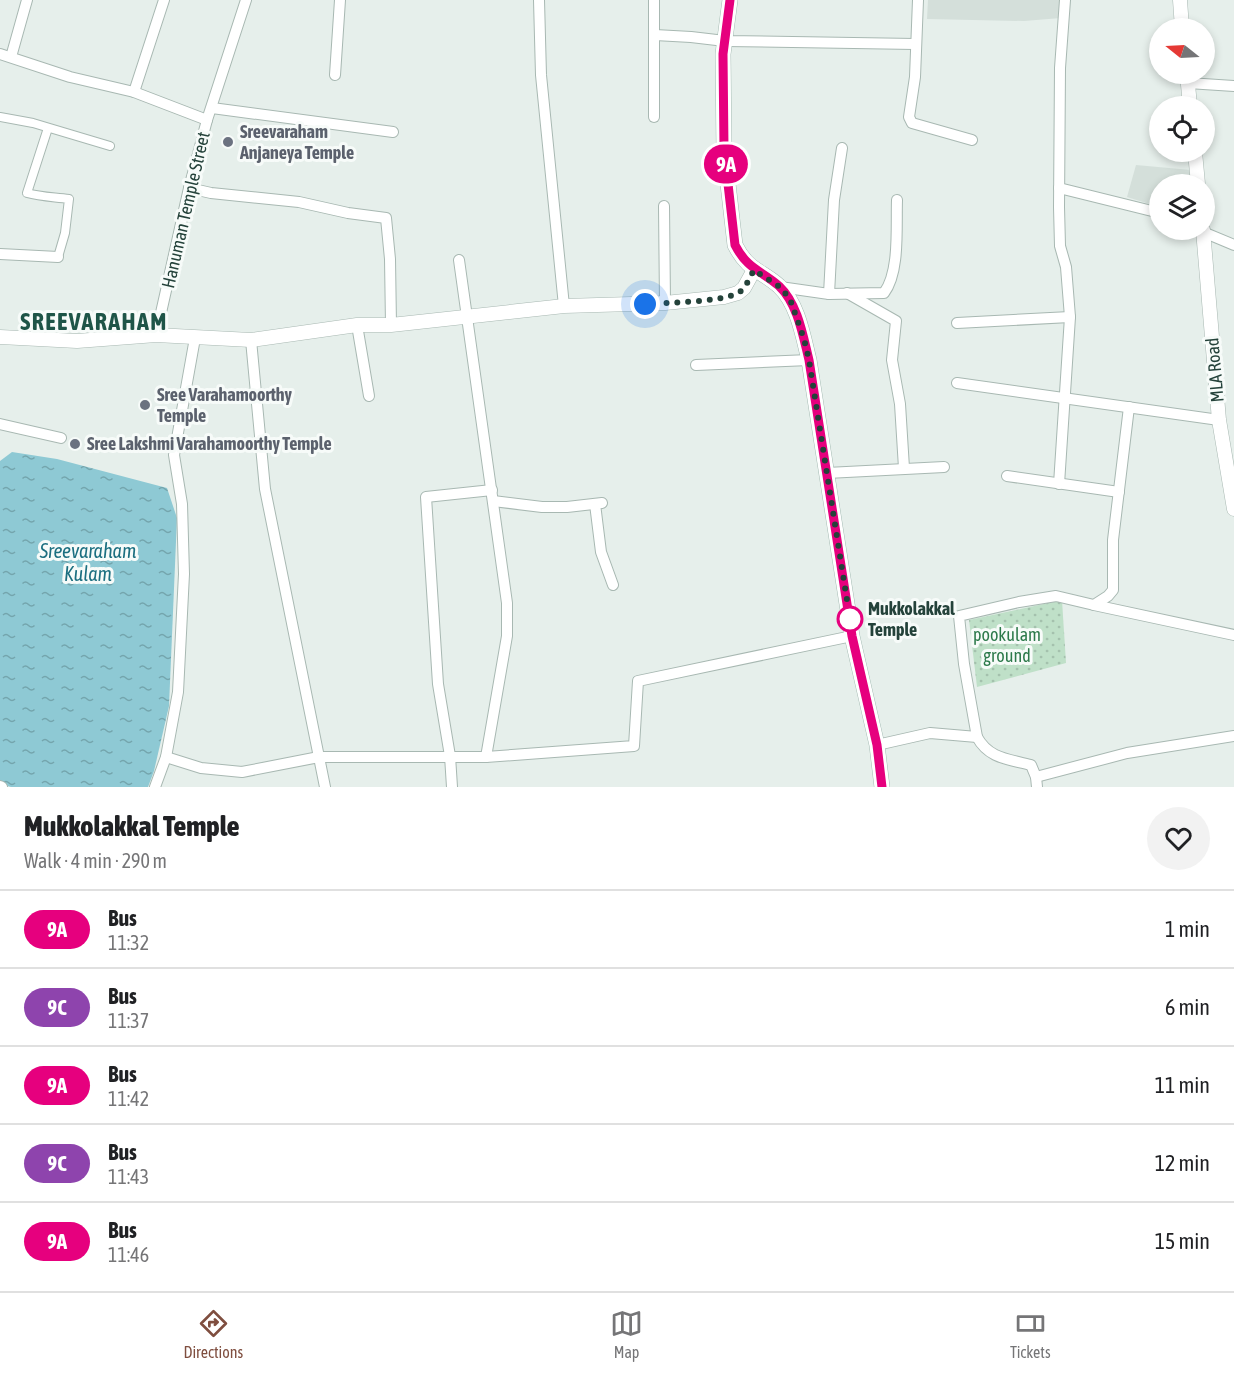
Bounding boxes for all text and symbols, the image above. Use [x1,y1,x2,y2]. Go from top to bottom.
north arrow [1149,18,1215,84]
map controls [1149,18,1215,240]
button: locate [1149,96,1215,162]
place label: Sreevaraham Anjaneya Temple [239,121,354,163]
street label: Hanuman Temple Street [157,130,214,290]
marker: Sreevaraham Anjaneya Temple [221,135,235,149]
line badge: 9A [699,144,753,184]
text: 9A [716,152,736,176]
button: layers [1149,174,1215,240]
your location [630,289,660,319]
district label: SREEVARAHAM [20,308,168,335]
street label: MLA Road [1201,337,1228,403]
place label: Sree Varahamoorthy Temple [157,384,293,426]
marker: Sree Varahamoorthy Temple [138,398,152,412]
place label: Sree Lakshmi Varahamoorthy Temple [87,433,332,454]
marker: Sree Lakshmi Varahamoorthy Temple [68,437,82,451]
water label: Sreevaraham Kulam [39,539,136,585]
place label: Mukkolakkal Temple [868,598,955,640]
marker: Mukkolakkal Temple [837,606,863,632]
park label: pookulam ground [973,624,1041,666]
button: heart [1147,807,1210,870]
text: Mukkolakkal Temple [24,810,240,842]
text: Walk · 4 min · 290 m [24,849,167,872]
text: Bus [108,905,137,931]
text: 1 min [1165,916,1210,942]
text: 9A [47,917,67,941]
text: 11:32 [108,931,149,954]
text: Bus [108,983,137,1009]
text: 6 min [1165,994,1210,1020]
text: 9C [47,995,67,1019]
text: 11:37 [108,1009,149,1032]
text: Bus [108,1061,137,1087]
text: 11 min [1155,1072,1210,1098]
text: 9A [47,1073,67,1097]
text: 11:42 [108,1087,149,1110]
text: Bus [108,1139,137,1165]
text: 12 min [1155,1150,1210,1176]
text: 9C [47,1151,67,1175]
text: 11:43 [108,1165,149,1188]
text: Bus [108,1217,137,1243]
text: 15 min [1155,1228,1210,1254]
text: 9A [47,1229,67,1253]
text: 11:46 [108,1243,149,1266]
tab: Directions [183,1307,243,1361]
tab: Map [610,1307,643,1361]
tab: Tickets [1010,1307,1051,1361]

